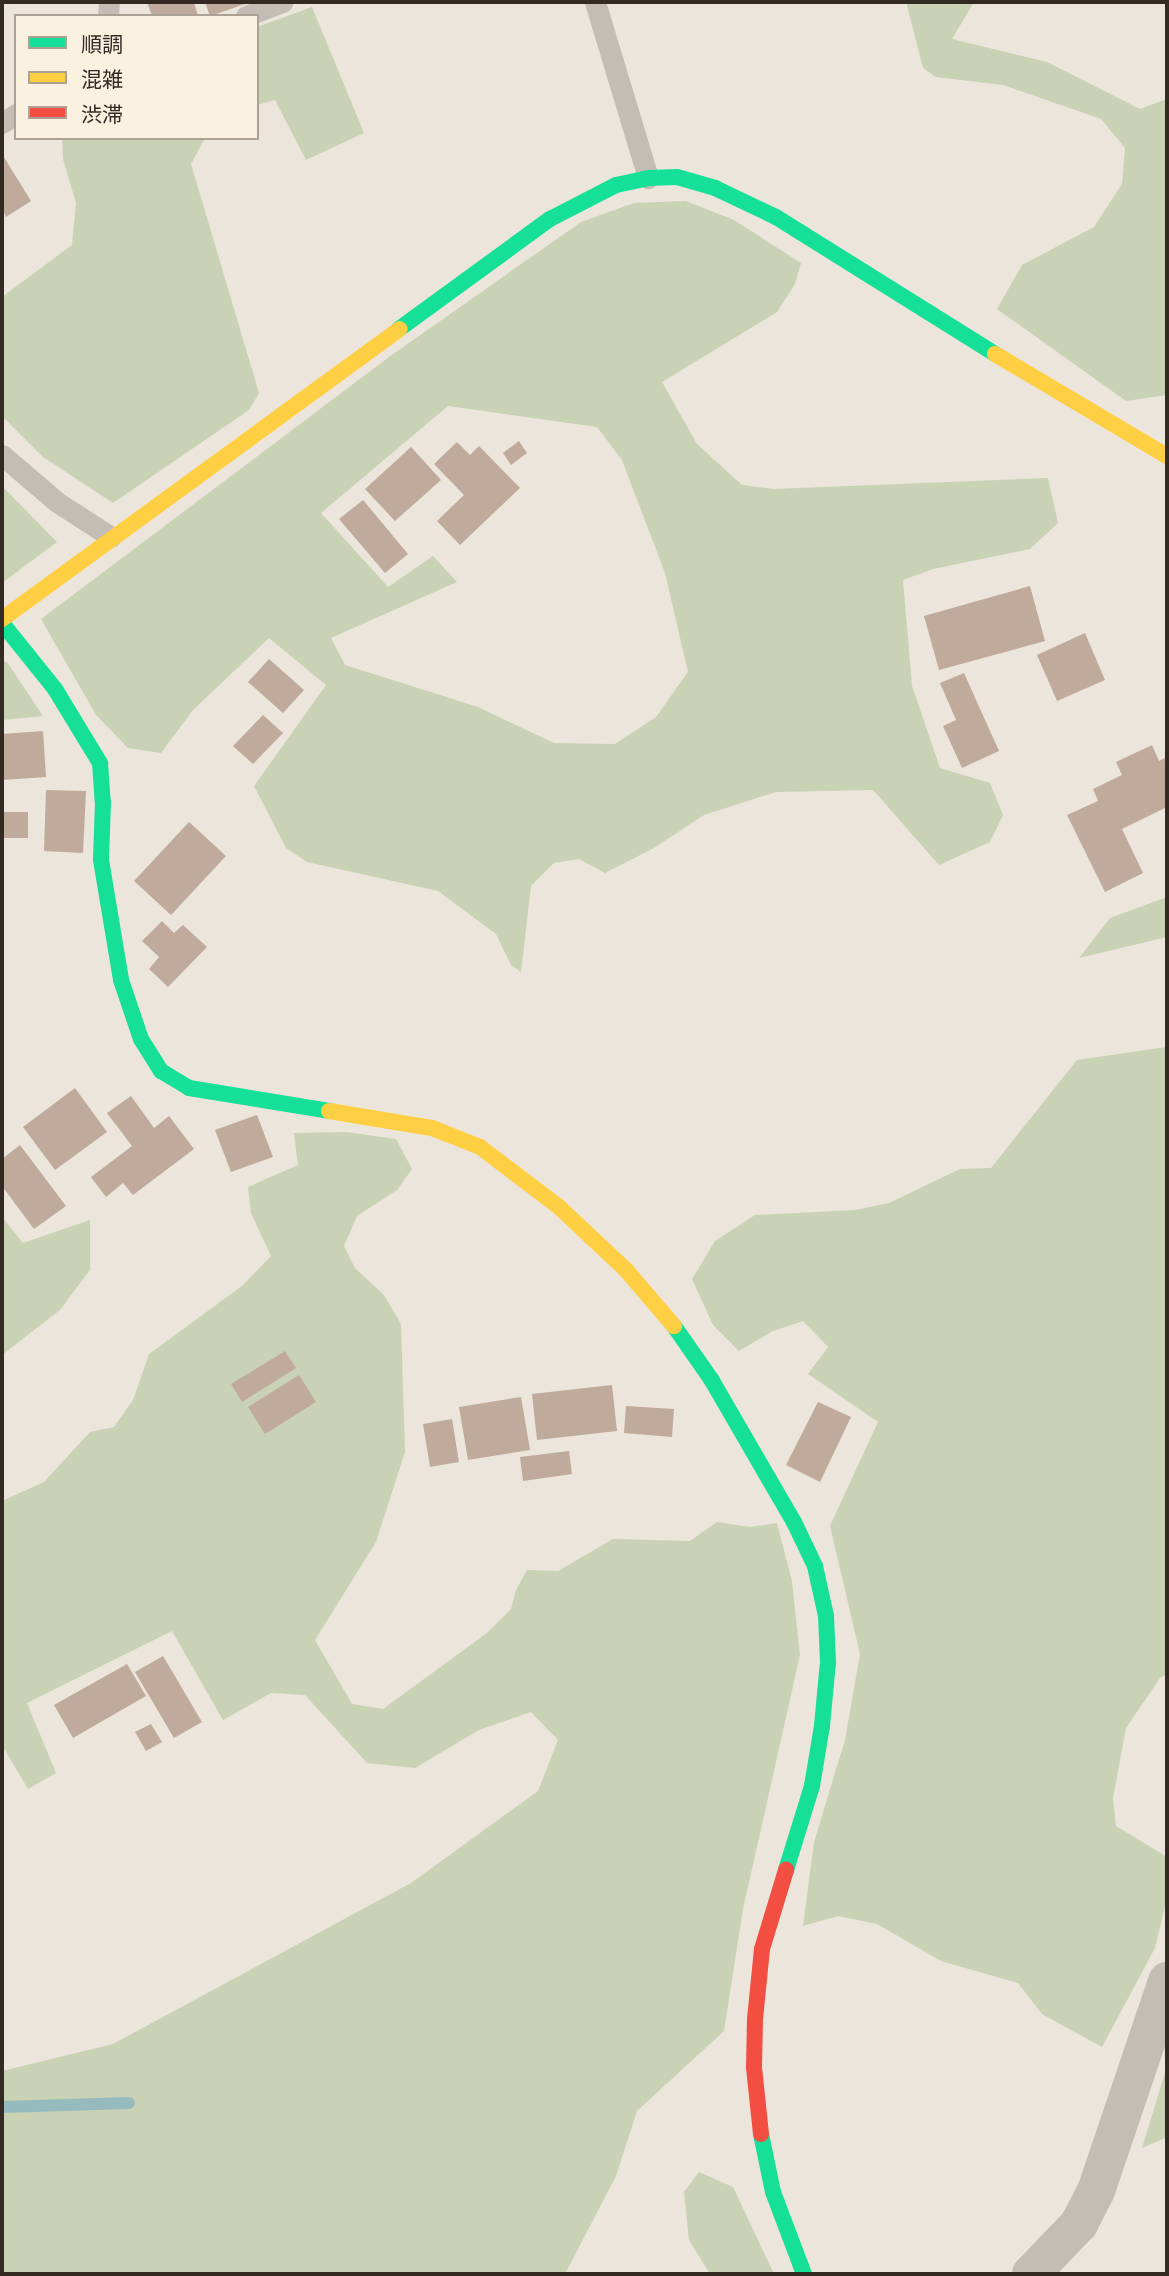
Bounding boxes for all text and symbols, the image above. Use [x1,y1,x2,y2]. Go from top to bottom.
legend [14,14,259,140]
text: 順調 [81,31,123,56]
text: 混雑 [81,66,123,91]
text: 渋滞 [81,101,123,126]

